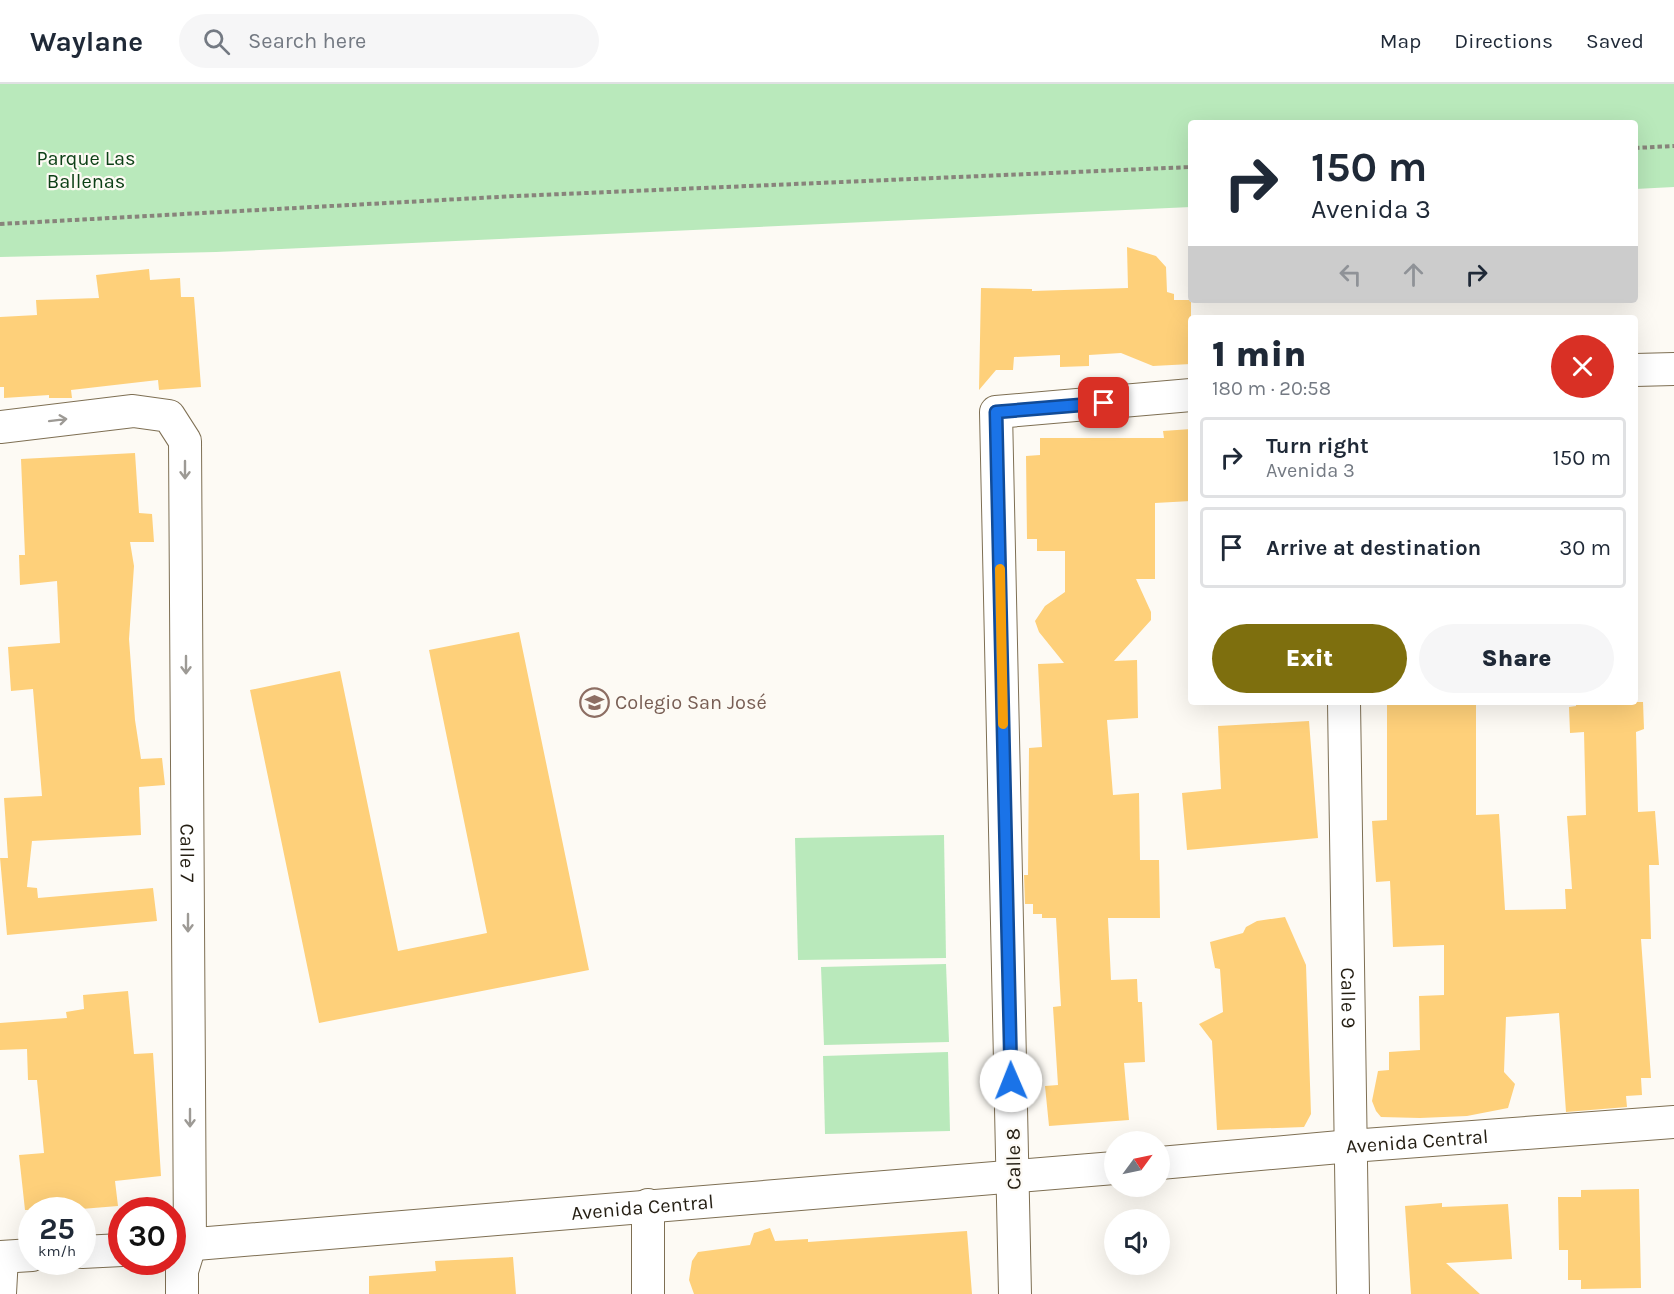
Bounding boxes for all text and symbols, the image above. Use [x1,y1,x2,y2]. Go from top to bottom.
search box [179,14,599,68]
text: Waylane [30,25,143,58]
icon: search [200,25,233,58]
text: Search here [248,28,366,54]
text: Map [1380,29,1421,53]
text: Directions [1454,29,1553,53]
text: Saved [1586,29,1644,53]
text: 150 m [1311,142,1427,192]
icon: right [1212,144,1290,222]
park label: Parque Las Ballenas [37,147,136,193]
text: Avenida 3 [1311,193,1431,225]
icon: left [1334,258,1367,291]
icon: ahead [1397,258,1430,291]
icon: right [1460,258,1493,291]
text: 1 min [1212,333,1306,375]
button: close [1551,335,1614,398]
pin [1078,377,1129,428]
text: 180 m · 20:58 [1212,377,1331,400]
icon: arrive [1087,386,1120,419]
one-way arrow [48,414,67,425]
text: Turn right [1266,433,1369,459]
icon: right [1215,441,1248,474]
text: 150 m [1552,445,1611,471]
one-way arrow [179,459,191,479]
text: Avenida 3 [1266,459,1355,482]
icon: arrive [1215,531,1248,564]
text: Arrive at destination [1266,535,1481,561]
text: 30 m [1559,535,1611,561]
button: Exit [1212,624,1407,693]
button: Share [1419,624,1614,693]
one-way arrow [181,654,192,674]
school or university icon: Colegio San José [578,686,610,718]
place label: Colegio San José [615,691,767,714]
street label: Calle 7 [175,823,199,883]
one-way arrow [182,912,194,932]
street label: Calle 9 [1336,967,1360,1029]
position arrow [979,1049,1043,1113]
one-way arrow [184,1107,196,1127]
street label: Avenida Central [1345,1125,1489,1158]
street label: Calle 8 [1001,1128,1026,1190]
north arrow [1104,1131,1170,1197]
map controls [1104,1131,1170,1275]
street label: Avenida Central [570,1190,715,1225]
speed limit sign: 30 [108,1197,186,1275]
button: sound [1104,1209,1170,1275]
text: 25 [39,1211,75,1247]
text: km/h [38,1242,76,1260]

